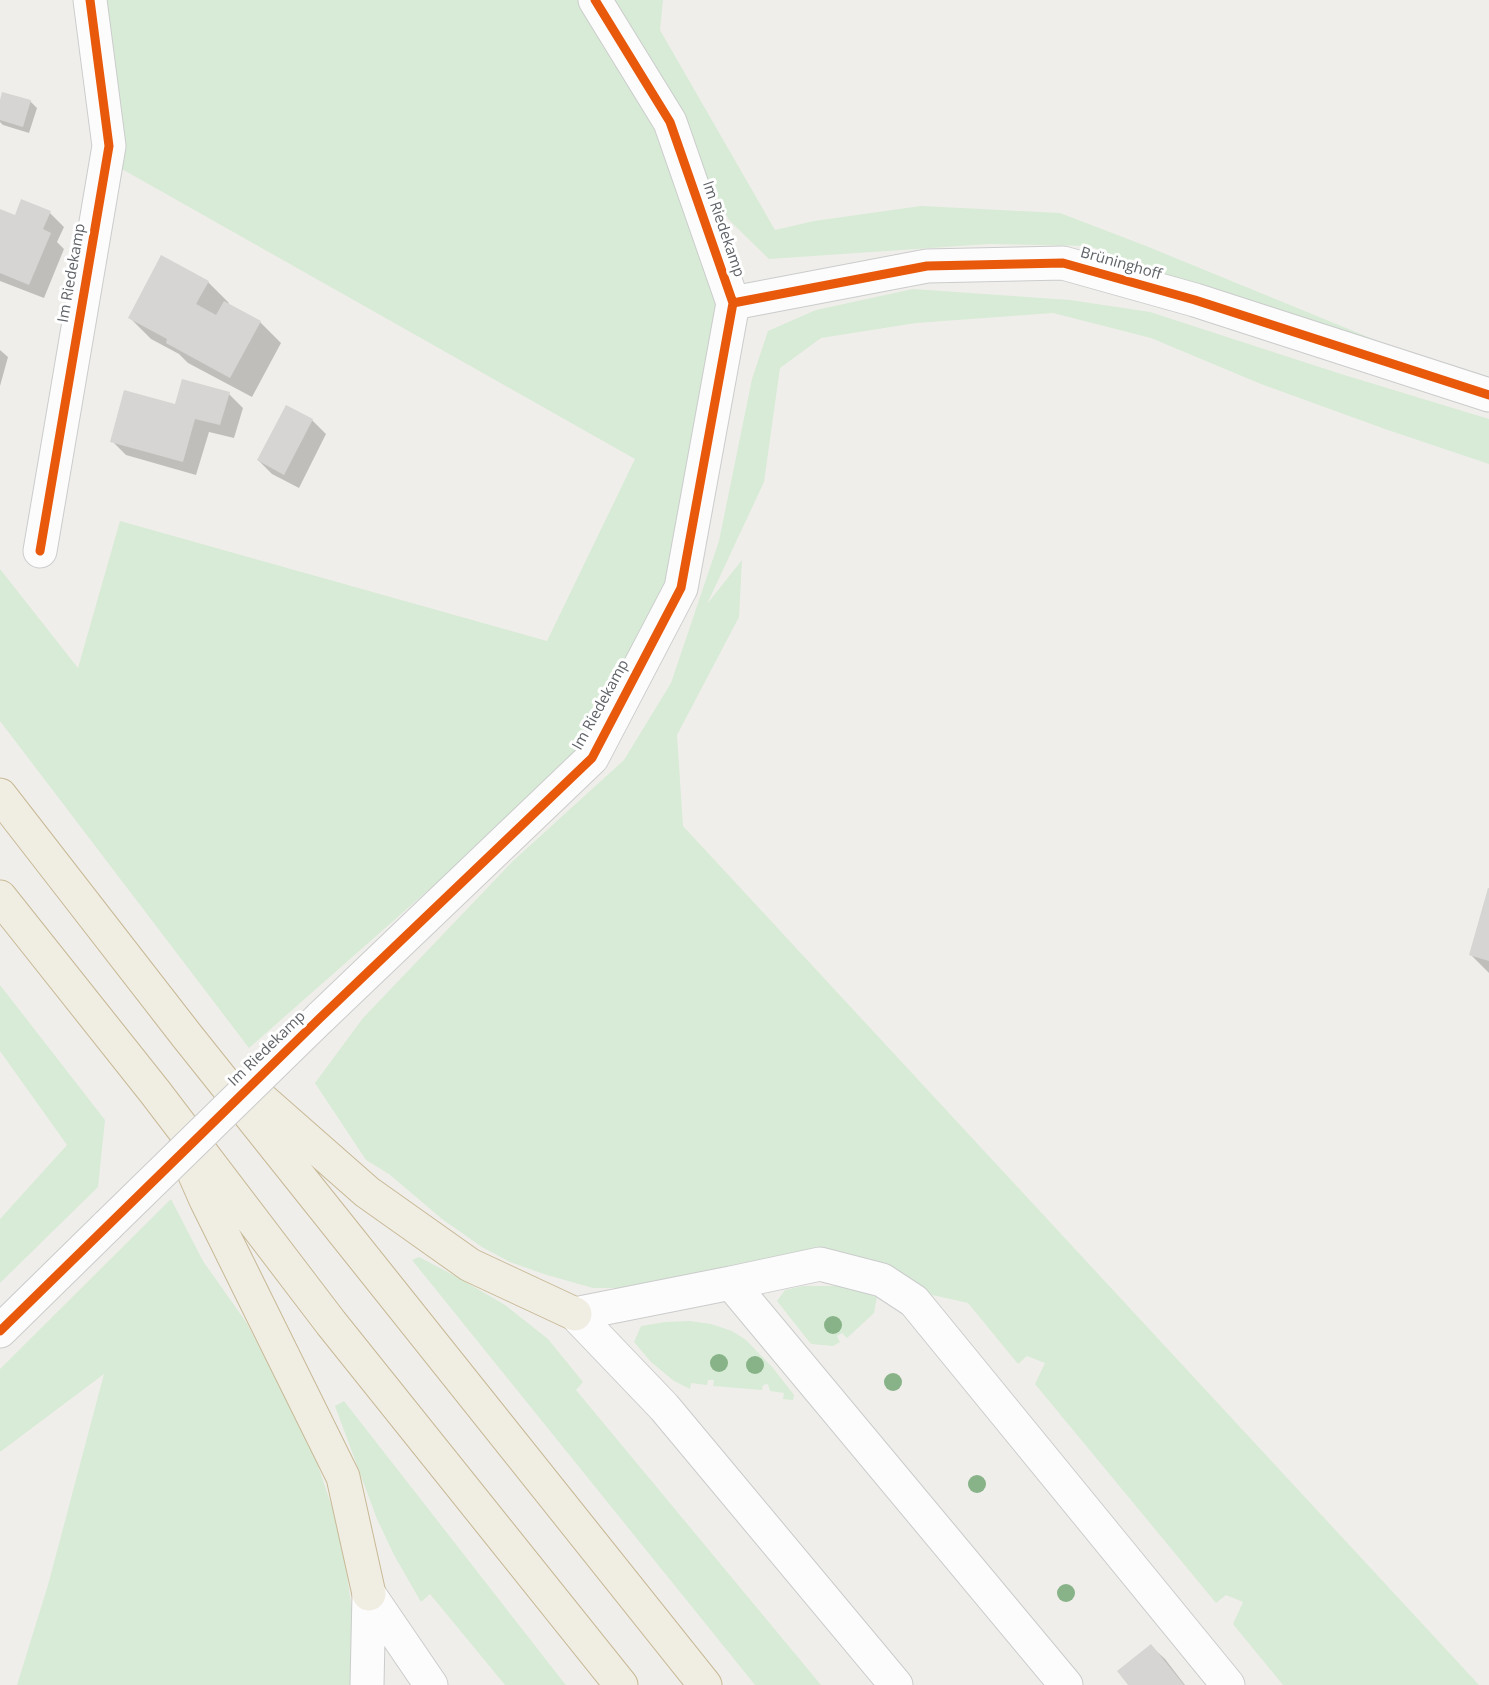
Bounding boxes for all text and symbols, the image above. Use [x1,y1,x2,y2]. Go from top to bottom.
street label: Im Riedekamp [698,179,748,279]
street label: Im Riedekamp [54,222,90,324]
street label: Brüninghoff [1078,244,1164,284]
street label: Im Riedekamp [569,657,633,753]
street label: Im Riedekamp [225,1008,309,1090]

